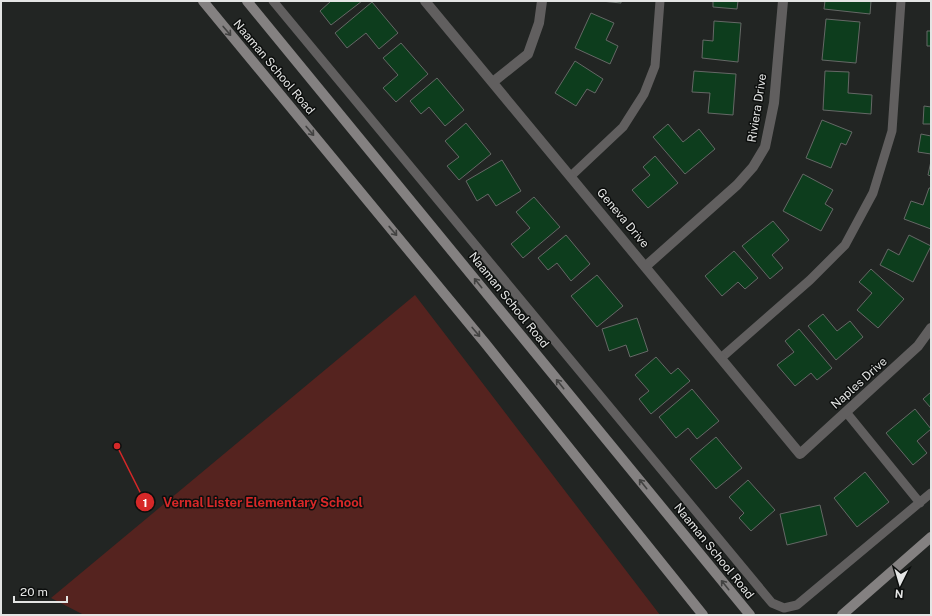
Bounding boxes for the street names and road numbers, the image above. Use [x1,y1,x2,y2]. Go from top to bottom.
street label: Naaman School Road [230,17,318,117]
street label: Riviera Drive [745,72,769,143]
street label: Geneva Drive [594,185,652,251]
street label: Naaman School Road [466,249,552,351]
street label: Naples Drive [828,354,890,412]
street label: Naaman School Road [671,500,757,602]

